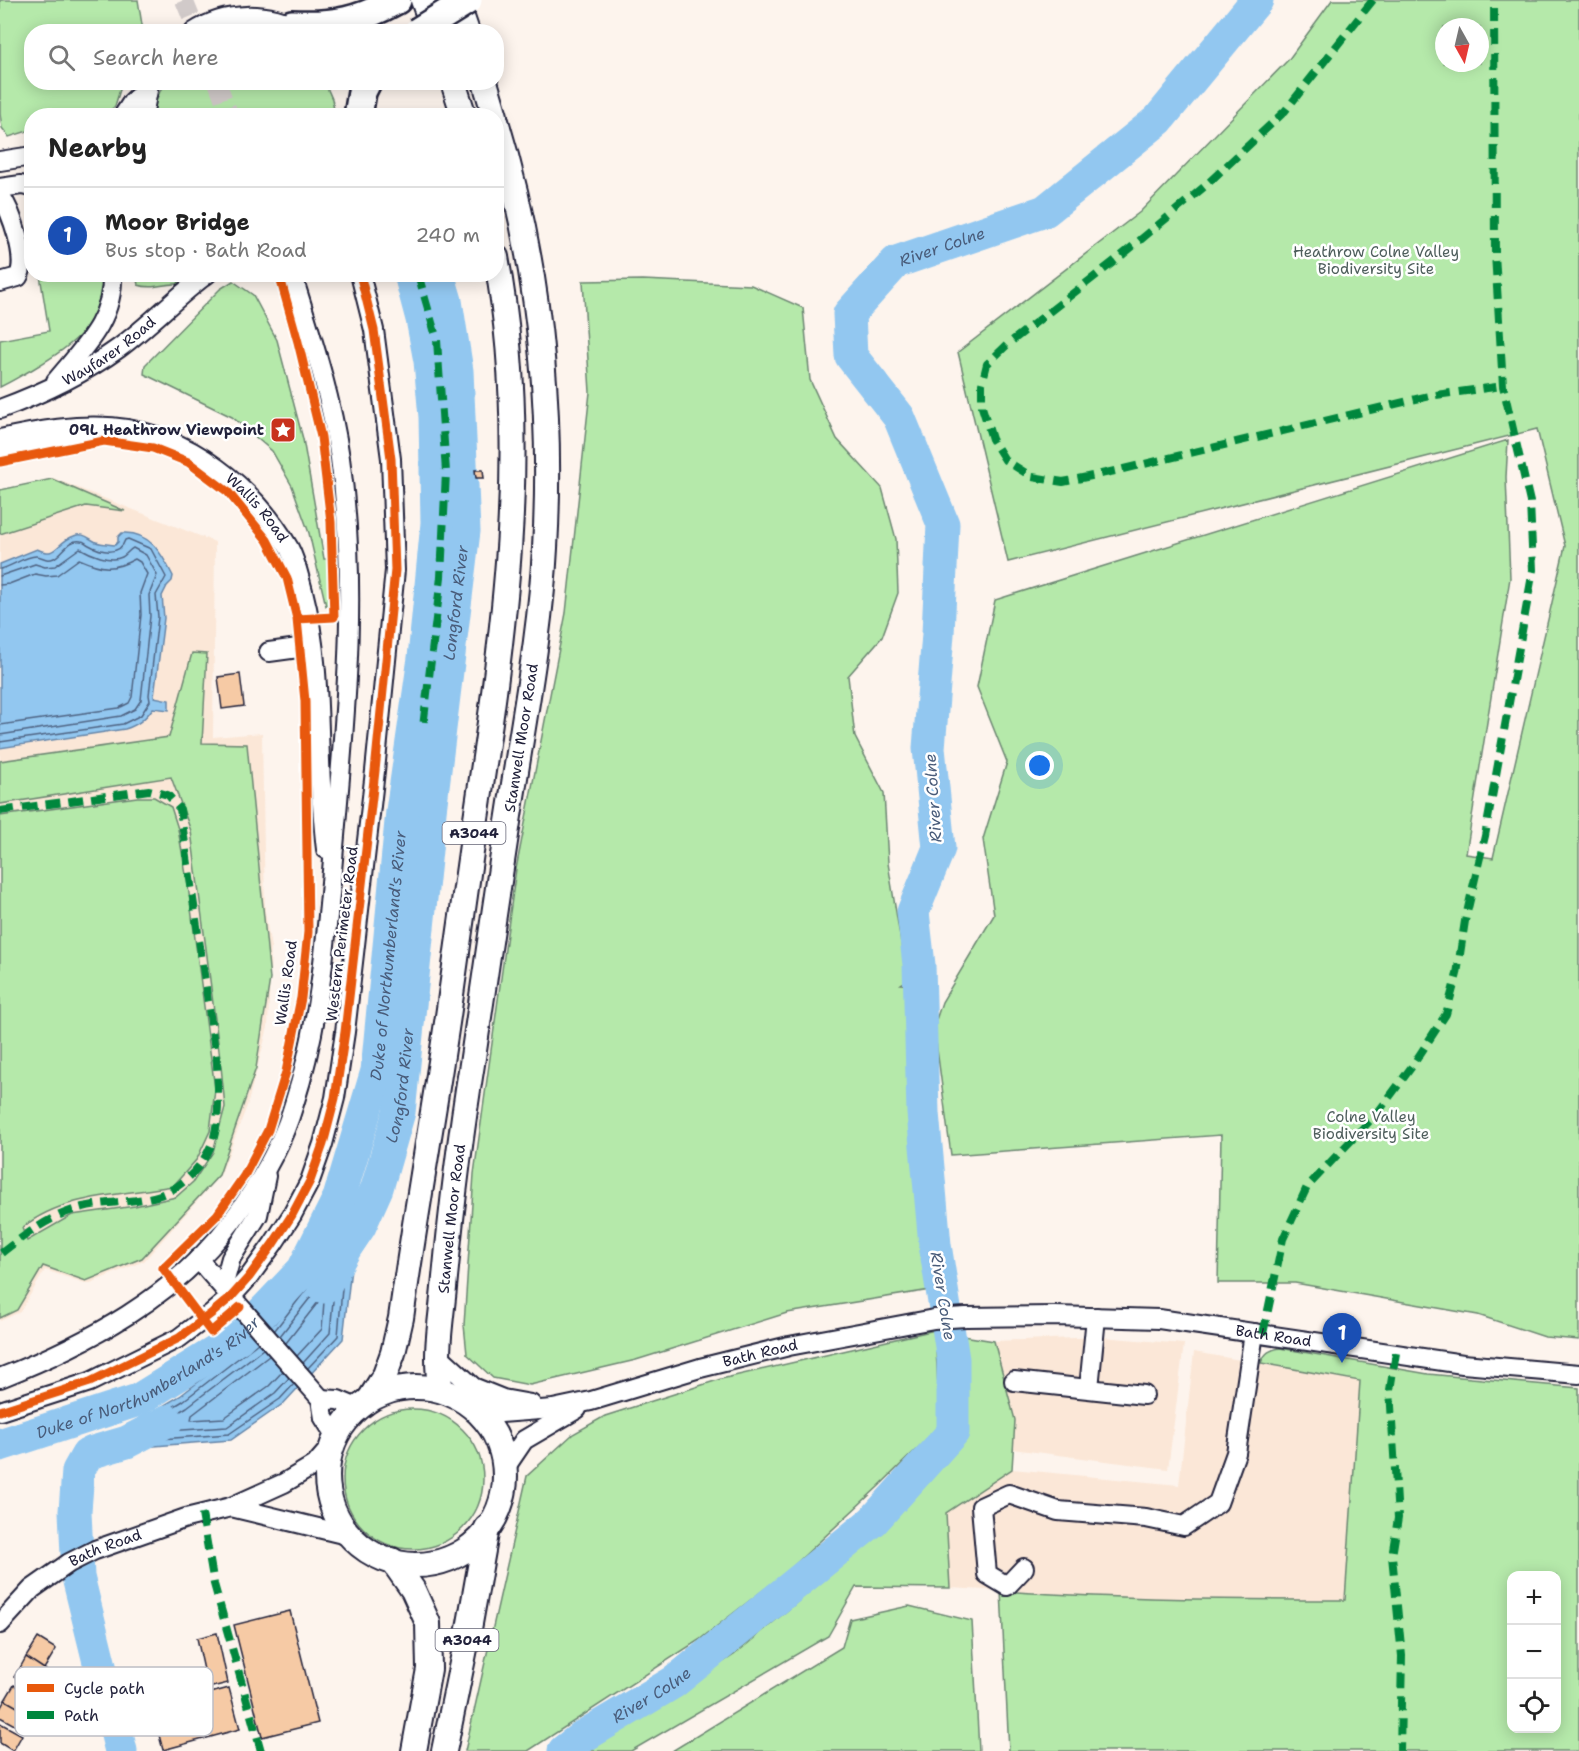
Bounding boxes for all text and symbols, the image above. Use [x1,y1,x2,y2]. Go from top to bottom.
north arrow [1435,18,1489,72]
search box [24,24,504,90]
icon: search [45,41,78,74]
text: Search here [93,43,219,72]
text: Nearby [48,130,147,165]
text: Moor Bridge [105,208,250,237]
text: 1 [63,222,72,248]
text: 240 m [415,222,480,248]
water label: River Colne [896,222,988,271]
text: Bus stop · Bath Road [105,237,307,263]
park label: Heathrow Colne Valley Biodiversity Site [1293,242,1459,279]
street label: Wayfarer Road [59,312,160,390]
place icon: 09L Heathrow Viewpoint [268,415,298,445]
place label: 09L Heathrow Viewpoint [69,420,264,440]
street label: Wallis Road [221,469,293,547]
water label: Longford River [438,543,473,662]
street label: Stanwell Moor Road [500,662,543,814]
your location [1025,751,1054,780]
water label: River Colne [919,753,947,843]
road number: A3044 [442,822,506,844]
water label: Duke of Northumberland's River [364,829,411,1083]
street label: Western Perimeter Road [321,845,363,1023]
street label: Wallis Road [270,938,302,1027]
water label: Longford River [380,1027,418,1145]
park label: Colne Valley Biodiversity Site [1313,1107,1429,1144]
street label: Stanwell Moor Road [434,1142,470,1295]
water label: River Colne [926,1250,960,1342]
water label: Duke of Northumberland's River [33,1311,264,1443]
pin: 1 [1322,1314,1362,1363]
street label: Bath Road [1234,1320,1313,1352]
street label: Bath Road [721,1335,800,1372]
street label: Bath Road [66,1524,145,1571]
map controls [1507,1571,1561,1733]
button: + [1507,1571,1561,1625]
button: − [1507,1625,1561,1679]
road number: A3044 [436,1629,498,1651]
water label: River Colne [608,1662,695,1727]
legend [15,1667,213,1736]
text: Cycle path [64,1678,145,1699]
button: locate [1507,1679,1561,1733]
text: Path [64,1705,99,1726]

